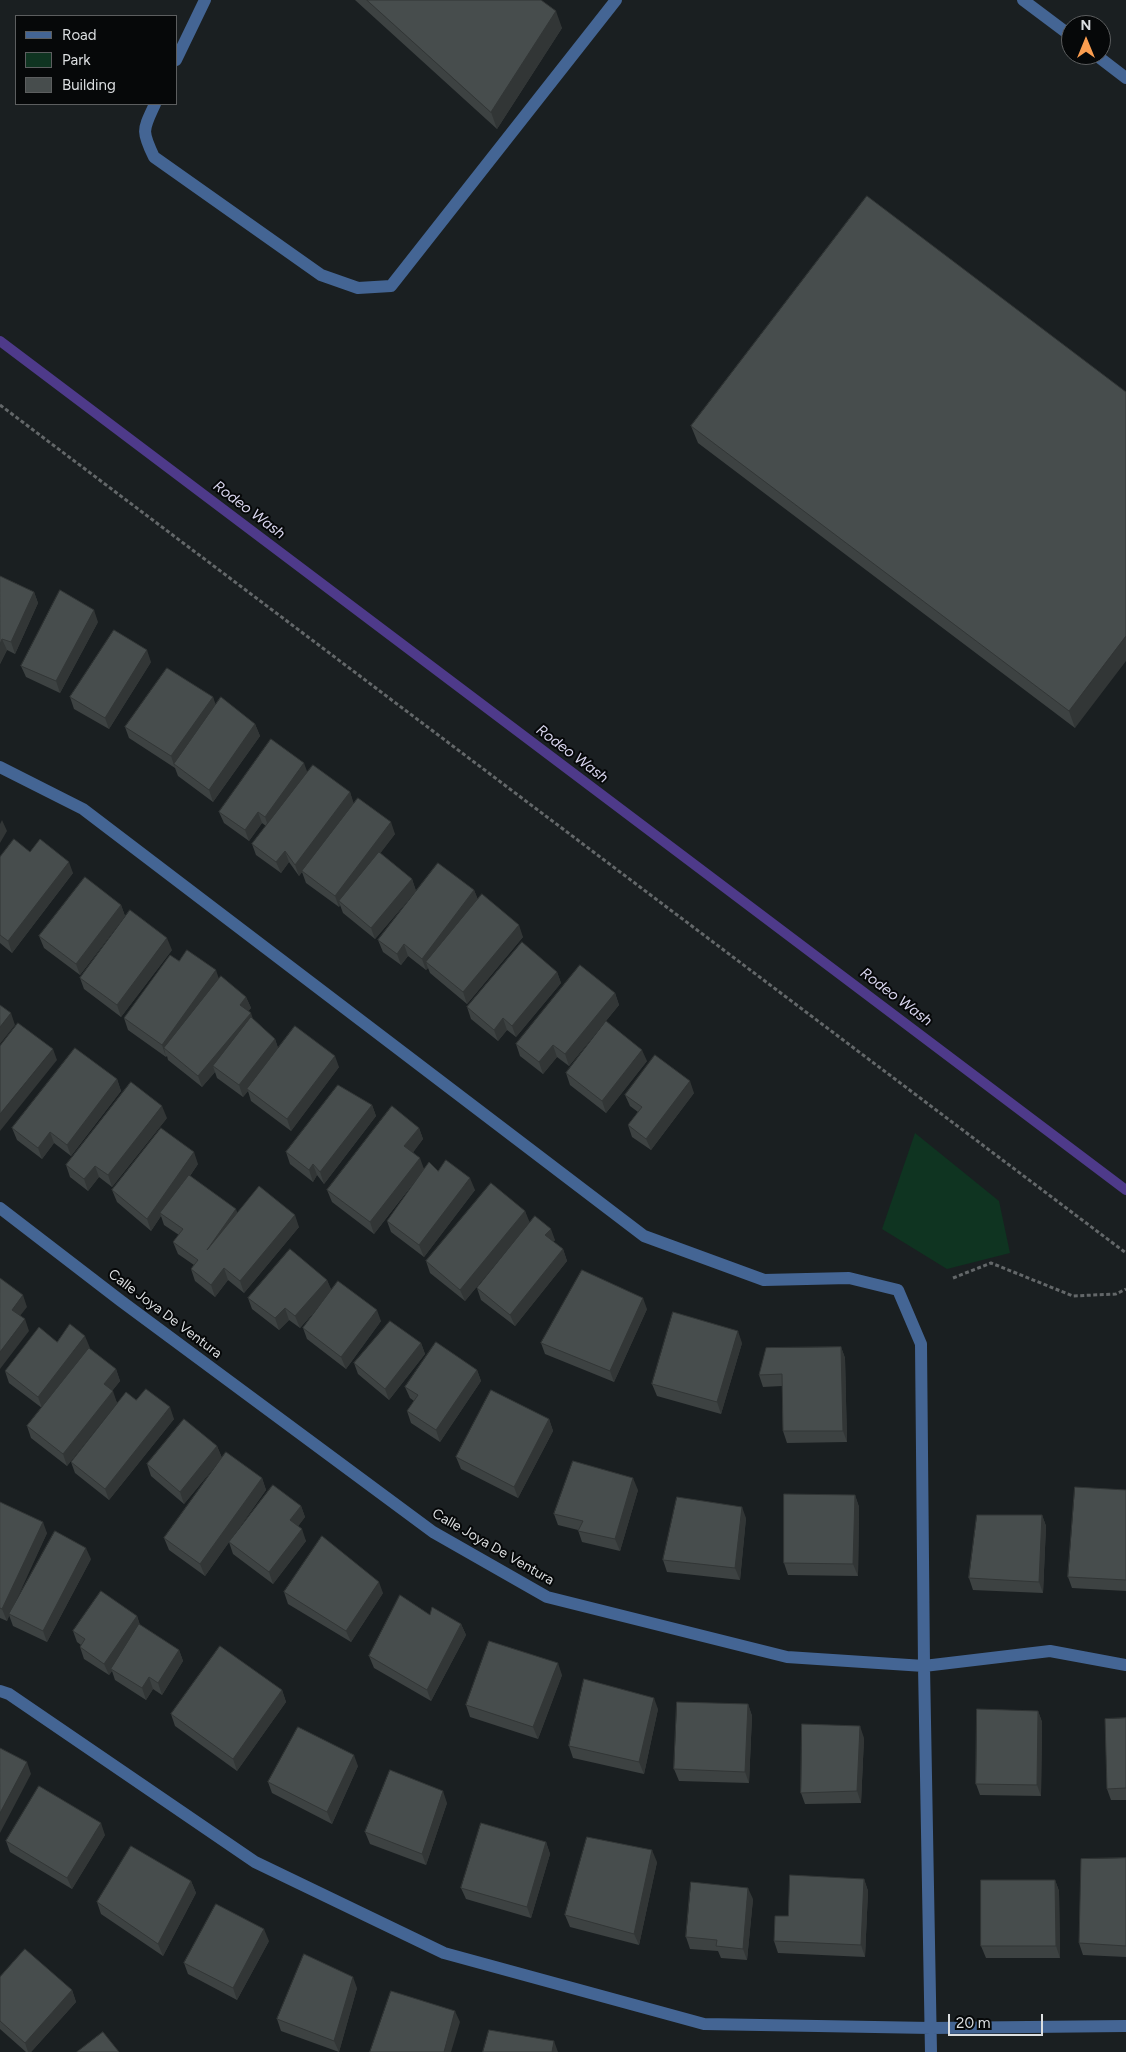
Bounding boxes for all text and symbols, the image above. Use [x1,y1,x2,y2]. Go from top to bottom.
legend [15,15,178,105]
north arrow [1061,15,1111,65]
text: N [1081,17,1091,34]
text: Road [62,26,97,44]
text: Park [62,51,91,69]
text: Building [62,76,116,94]
water label: Rodeo Wash [209,477,289,543]
water label: Rodeo Wash [532,721,612,787]
water label: Rodeo Wash [856,964,936,1030]
street label: Calle Joya De Ventura [105,1266,225,1362]
street label: Calle Joya De Ventura [429,1505,557,1589]
scale bar [951,2004,1046,2036]
text: 20 m [956,2014,990,2032]

